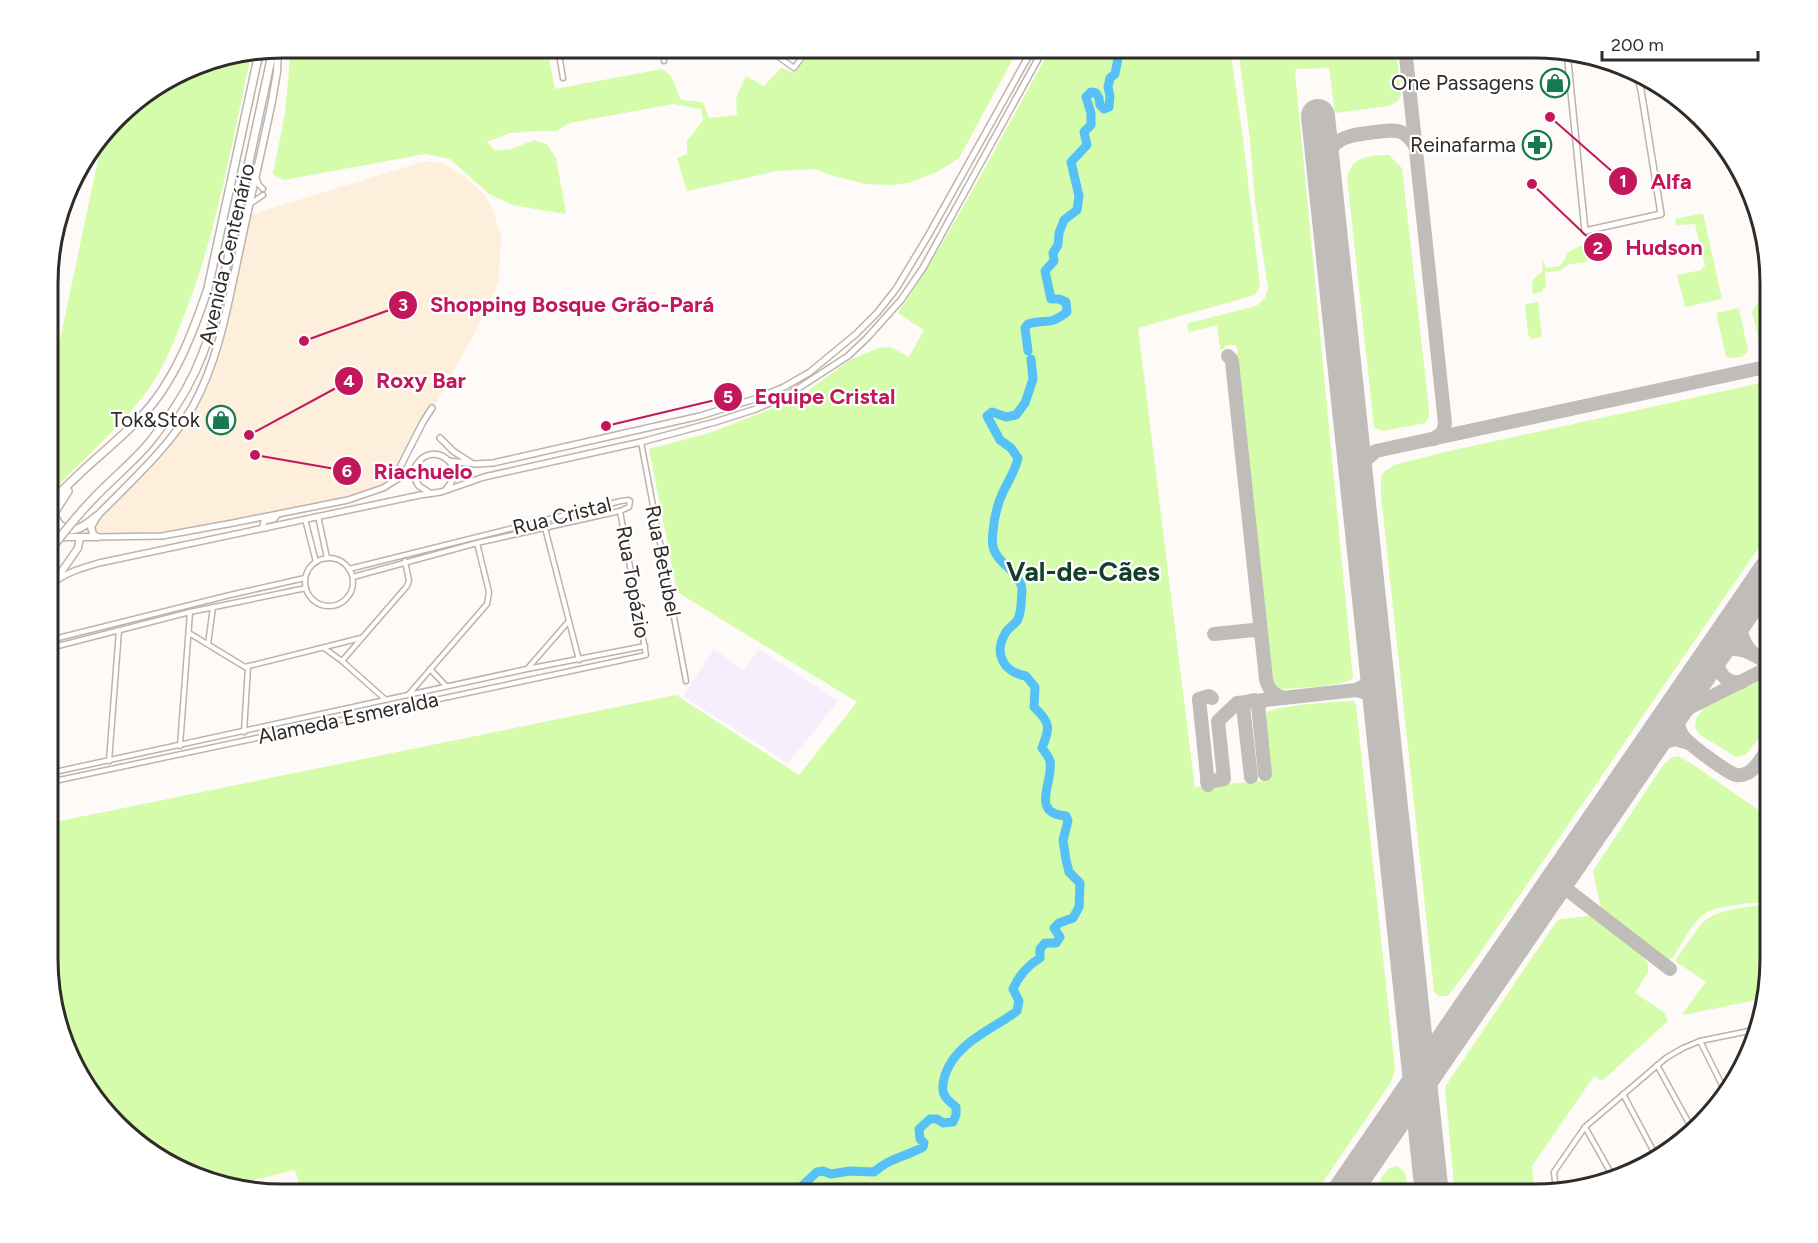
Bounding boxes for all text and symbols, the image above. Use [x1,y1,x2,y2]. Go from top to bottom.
scale bar [1602,24,1758,62]
text: 200 m [1611,34,1664,56]
shop icon: One Passagens [1539,67,1571,99]
place label: One Passagens [1391,70,1534,95]
pharmacy icon: Reinafarma [1521,129,1553,161]
place label: Reinafarma [1410,132,1516,157]
street label: Avenida Centenário [194,161,260,347]
callout: Alfa [1608,161,1703,201]
text: Alfa [1650,168,1692,195]
text: 1 [1619,170,1627,192]
callout: Hudson [1583,227,1715,267]
text: Hudson [1625,234,1703,261]
text: 2 [1593,237,1603,259]
callout: Shopping Bosque Grão-Pará [388,285,726,325]
text: Shopping Bosque Grão-Pará [430,291,714,318]
text: 3 [398,294,408,316]
callout: Roxy Bar [334,361,478,401]
text: Roxy Bar [376,367,467,394]
text: 4 [343,370,355,392]
callout: Equipe Cristal [713,377,908,417]
text: Equipe Cristal [755,383,895,410]
text: 5 [723,386,733,408]
shop icon: Tok&Stok [205,404,237,436]
place label: Tok&Stok [111,407,201,432]
callout: Riachuelo [332,451,485,491]
text: Riachuelo [373,458,473,485]
text: 6 [342,460,352,482]
street label: Rua Cristal [510,491,614,540]
street label: Rua Betubel [640,503,687,619]
street label: Rua Topázio [611,524,656,640]
district label: Val-de-Cães [1006,555,1160,588]
street label: Alameda Esmeralda [255,686,441,749]

